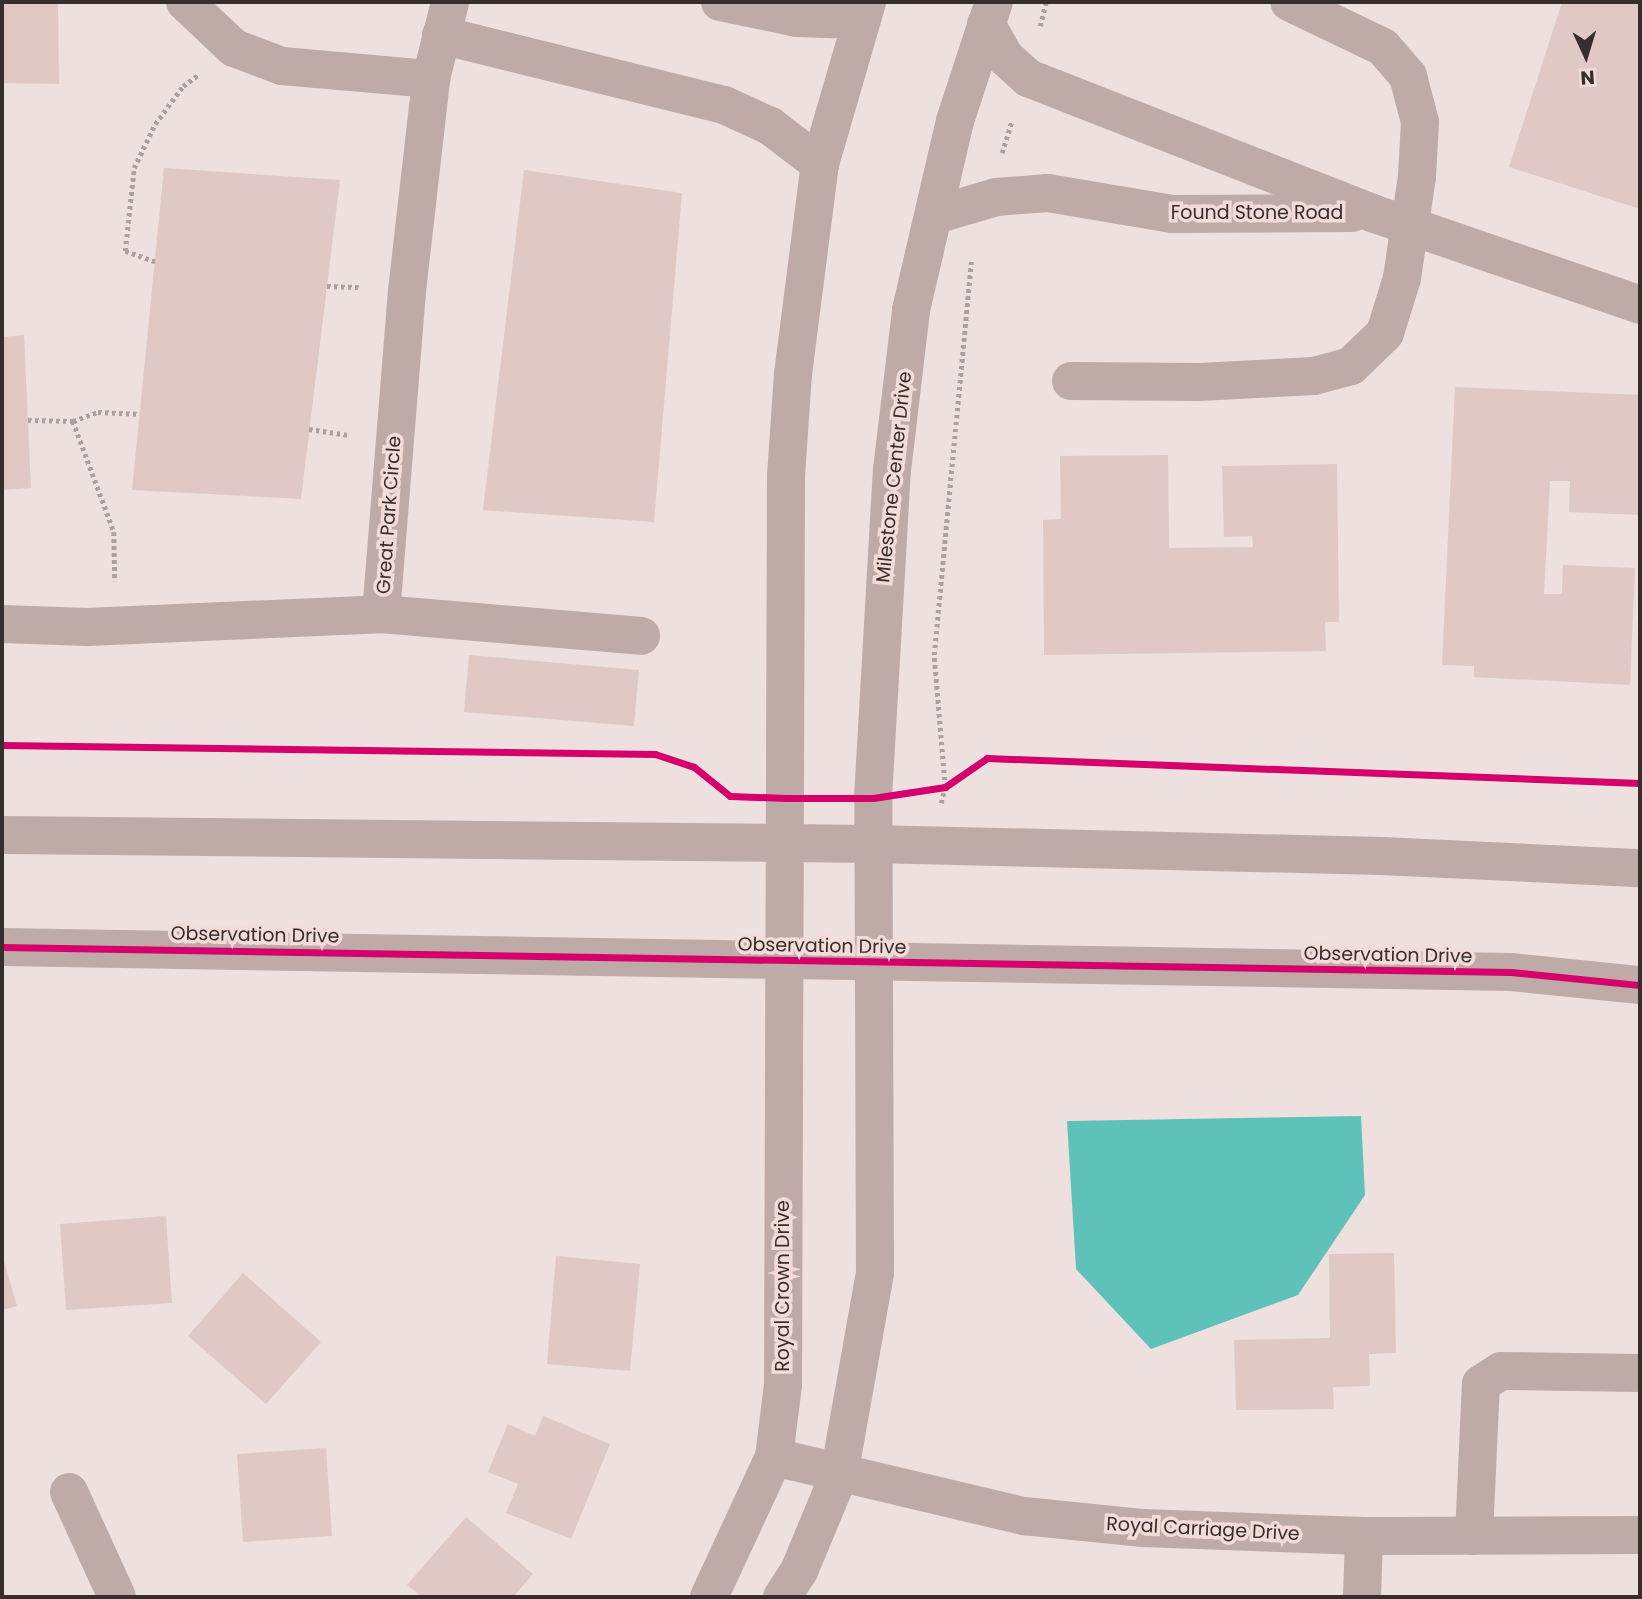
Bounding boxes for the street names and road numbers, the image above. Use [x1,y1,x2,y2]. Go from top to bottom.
street label: Found Stone Road [1171,202,1343,224]
street label: Milestone Center Drive [872,370,916,584]
street label: Great Park Circle [372,435,406,595]
street label: Observation Drive [170,922,340,948]
street label: Observation Drive [737,933,907,959]
street label: Observation Drive [1303,942,1473,968]
street label: Royal Crown Drive [772,1200,794,1372]
street label: Royal Carriage Drive [1106,1513,1300,1545]

